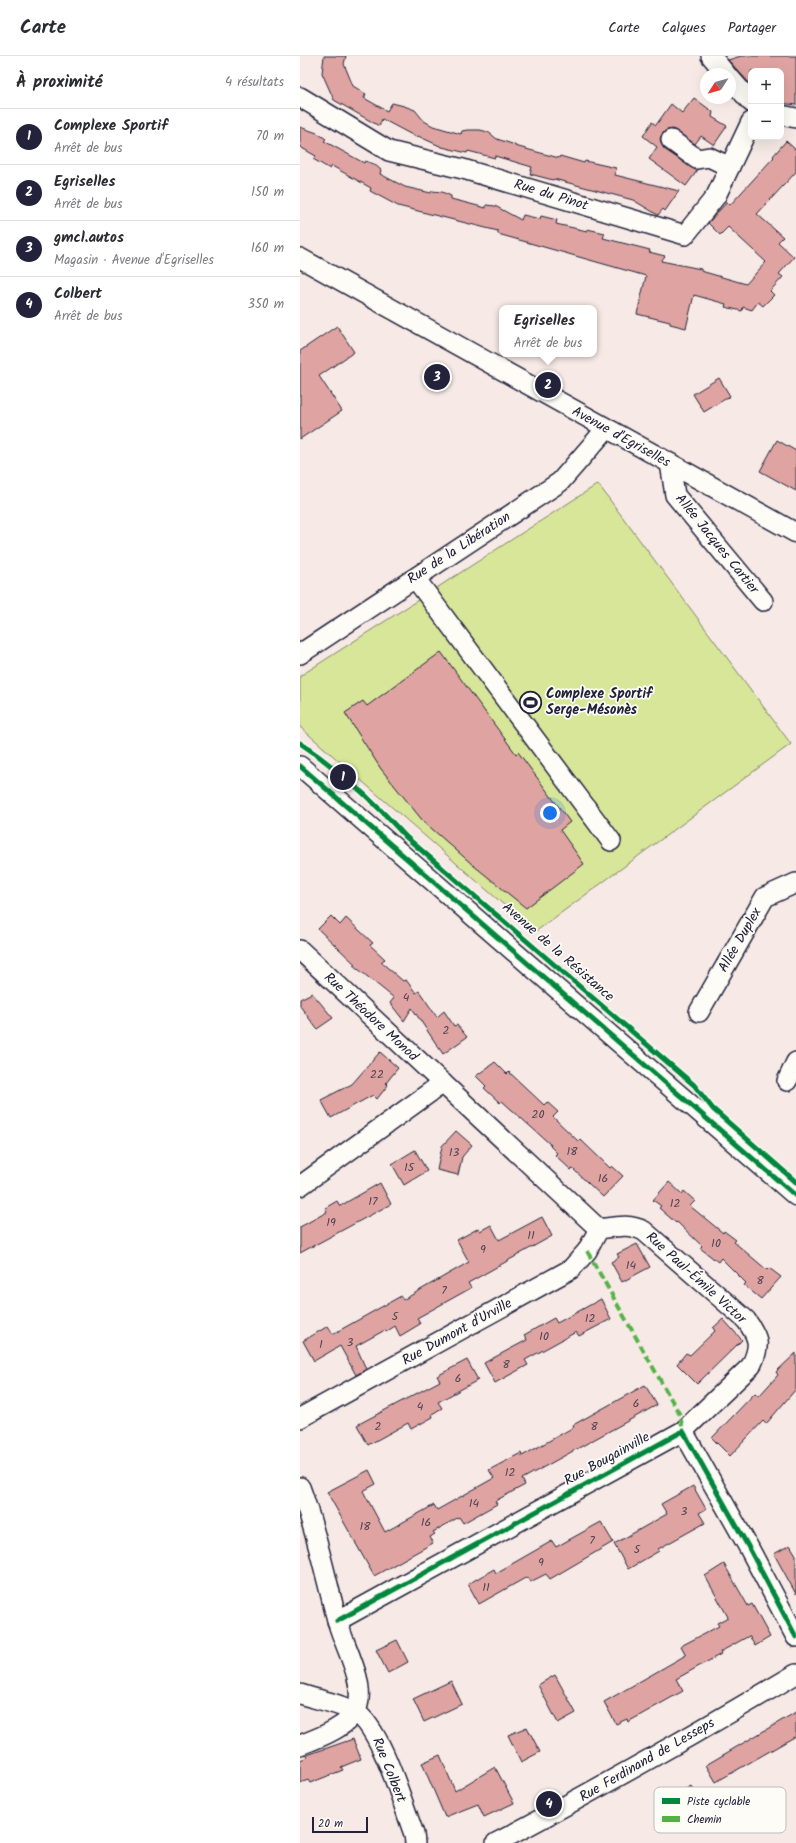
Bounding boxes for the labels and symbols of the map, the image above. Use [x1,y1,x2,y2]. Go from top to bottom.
north arrow [700,68,736,104]
street label: Rue du Pinot [511,173,591,217]
pin: 3 [424,362,450,392]
pin: 2 [535,370,561,400]
street label: Avenue d'Egriselles [568,401,674,473]
street label: Allée Jacques Cartier [670,489,765,600]
street label: Rue de la Libération [403,506,515,590]
place label: Complexe Sportif Serge-Mésonès [546,683,654,721]
sports icon: Complexe Sportif Serge-Mésonès [517,689,543,715]
pin: 1 [330,762,356,792]
your location [540,803,560,823]
street label: Avenue de la Résistance [497,897,620,1008]
street label: Allée Duplex [713,903,768,977]
street label: Rue Théodore Monod [319,967,424,1067]
house number: 4 [403,988,410,1007]
house number: 2 [443,1021,450,1040]
house number: 22 [370,1065,384,1084]
house number: 20 [532,1105,544,1124]
house number: 18 [567,1142,578,1161]
house number: 13 [449,1143,459,1162]
house number: 15 [404,1158,416,1177]
house number: 16 [598,1169,608,1188]
house number: 17 [368,1192,378,1211]
house number: 12 [670,1194,680,1213]
house number: 19 [326,1213,336,1232]
house number: 11 [527,1226,535,1245]
street label: Rue Paul-Émile Victor [641,1227,752,1330]
house number: 10 [711,1234,721,1253]
house number: 9 [480,1240,486,1259]
house number: 14 [626,1256,637,1275]
house number: 8 [756,1271,764,1290]
house number: 7 [441,1281,447,1300]
street label: Rue Dumont d'Urville [398,1292,517,1371]
house number: 5 [392,1307,400,1326]
house number: 12 [585,1309,595,1328]
house number: 10 [539,1327,549,1346]
house number: 3 [347,1333,354,1352]
house number: 1 [319,1335,323,1354]
house number: 8 [502,1355,510,1374]
house number: 6 [455,1369,461,1388]
house number: 6 [633,1394,639,1413]
house number: 4 [417,1397,424,1416]
house number: 2 [375,1417,382,1436]
house number: 8 [590,1417,598,1436]
street label: Rue Bougainville [560,1426,655,1492]
house number: 12 [505,1463,515,1482]
house number: 14 [469,1494,480,1513]
house number: 3 [681,1502,688,1521]
house number: 16 [421,1513,431,1532]
house number: 18 [360,1517,371,1536]
house number: 7 [589,1531,595,1550]
house number: 5 [634,1540,642,1559]
house number: 9 [538,1553,544,1572]
house number: 11 [482,1578,490,1597]
street label: Rue Ferdinand de Lesseps [575,1712,719,1808]
street label: Rue Colbert [366,1734,412,1806]
legend [654,1787,786,1833]
pin: 4 [536,1789,562,1819]
text: Piste cyclable [687,1793,750,1811]
text: Chemin [687,1811,722,1829]
scale bar [312,1815,368,1834]

